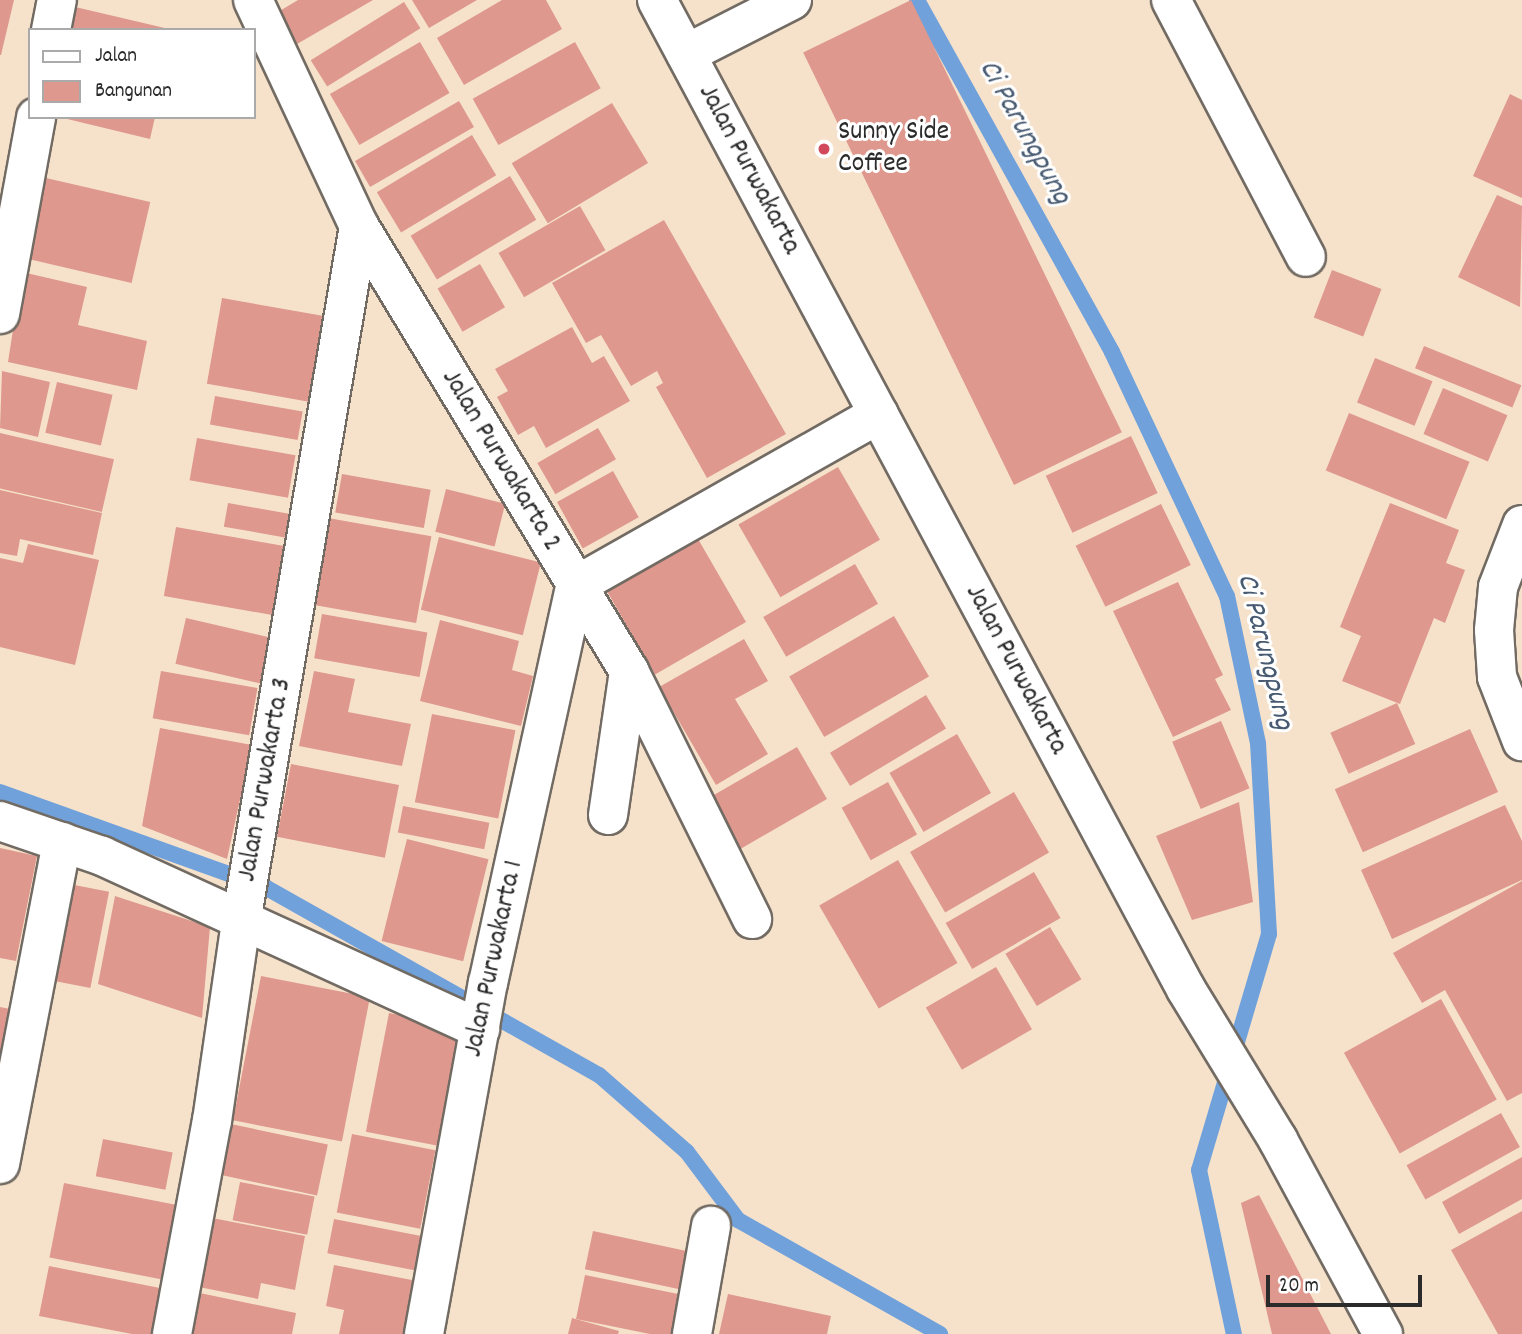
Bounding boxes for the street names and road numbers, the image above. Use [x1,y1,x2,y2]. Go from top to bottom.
street label: Jalan Purwakarta [689,79,807,261]
street label: Jalan Purwakarta 2 [433,364,567,558]
street label: Jalan Purwakarta [956,579,1074,761]
street label: Jalan Purwakarta 3 [232,676,300,884]
street label: Jalan Purwakarta 1 [458,858,532,1060]

